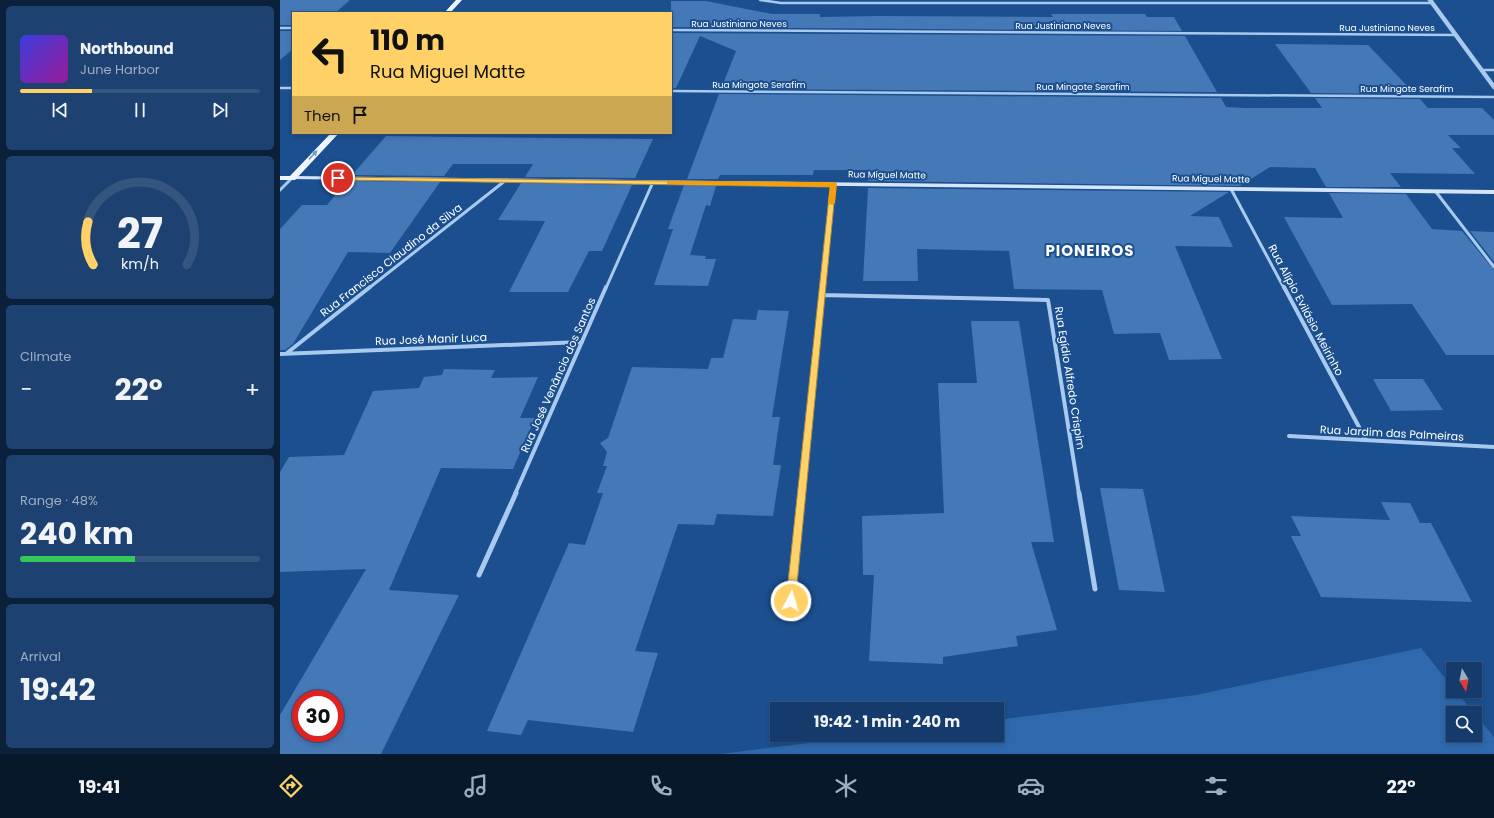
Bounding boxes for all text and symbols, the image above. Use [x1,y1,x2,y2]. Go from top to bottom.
street label: Rua Justiniano Neves [691,18,787,30]
street label: Rua Justiniano Neves [1015,20,1111,32]
text: 110 m [370,21,445,60]
street label: Rua Justiniano Neves [1339,22,1435,34]
icon: left [304,28,356,80]
text: Northbound [80,38,174,59]
text: Rua Miguel Matte [370,59,525,84]
text: June Harbor [80,60,160,79]
street label: Rua Mingote Serafim [712,79,806,91]
street label: Rua Mingote Serafim [1036,81,1130,93]
street label: Rua Mingote Serafim [1360,83,1454,95]
icon: previous [49,99,71,121]
icon: pause [129,99,151,121]
icon: next [209,99,231,121]
icon: arrive [349,104,371,126]
text: Then [304,105,341,126]
one-way arrow [309,150,318,160]
pin [321,161,355,195]
icon: arrive [327,167,349,189]
street label: Rua Miguel Matte [848,168,926,182]
street label: Rua Miguel Matte [1172,172,1250,186]
street label: Rua Francisco Claudino da Silva [317,199,465,321]
text: 27 [117,204,163,263]
district label: PIONEIROS [1045,240,1135,261]
street label: Rua Alípio Evilásio Meirinho [1264,241,1348,379]
text: km/h [121,254,159,274]
street label: Rua José Venâncio dos Santos [516,295,600,455]
street label: Rua Egídio Alfredo Crispim [1051,305,1089,451]
street label: Rua José Manir Luca [375,329,487,349]
text: Climate [20,347,71,366]
text: 22° [114,368,163,411]
text: − [20,374,32,405]
text: + [245,374,260,405]
street label: Rua Jardim das Palmeiras [1320,421,1465,445]
text: Range · 48% [20,491,98,510]
text: 240 km [20,512,134,555]
position arrow [770,580,812,622]
text: Arrival [20,647,61,666]
north arrow [1446,662,1482,698]
map controls [1446,662,1482,742]
text: 19:42 [20,668,96,711]
speed limit sign: 30 [292,690,344,742]
button: search [1446,706,1482,742]
text: 19:42 · 1 min · 240 m [814,711,960,732]
icon: directions [277,772,305,800]
icon: music [462,772,490,800]
icon: phone [647,772,675,800]
icon: climate [832,772,860,800]
icon: car [1017,772,1045,800]
icon: filters [1202,772,1230,800]
text: 19:41 [78,774,120,799]
text: 22° [1387,774,1415,799]

